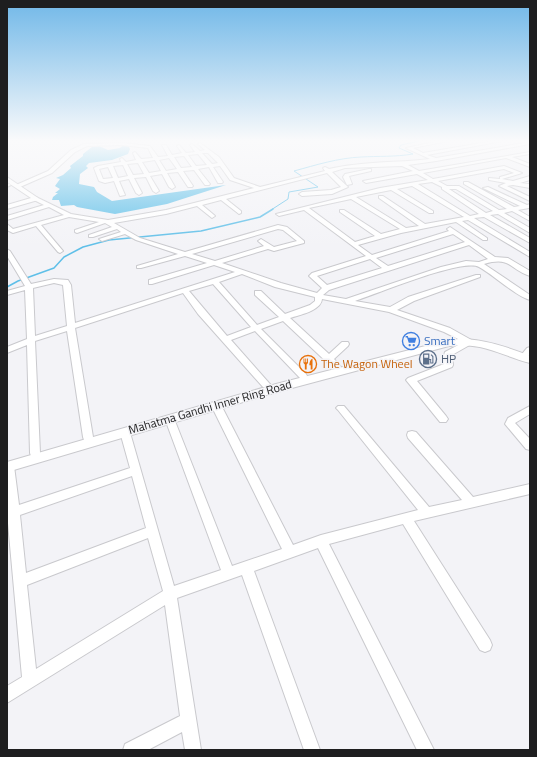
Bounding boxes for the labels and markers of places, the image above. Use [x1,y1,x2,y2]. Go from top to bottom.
supermarket icon: Smart [401,331,421,351]
place label: Smart [424,331,456,350]
fuel station icon: HP [418,349,438,369]
place label: HP [441,349,456,368]
restaurant icon: The Wagon Wheel [298,354,318,374]
place label: The Wagon Wheel [321,354,412,373]

